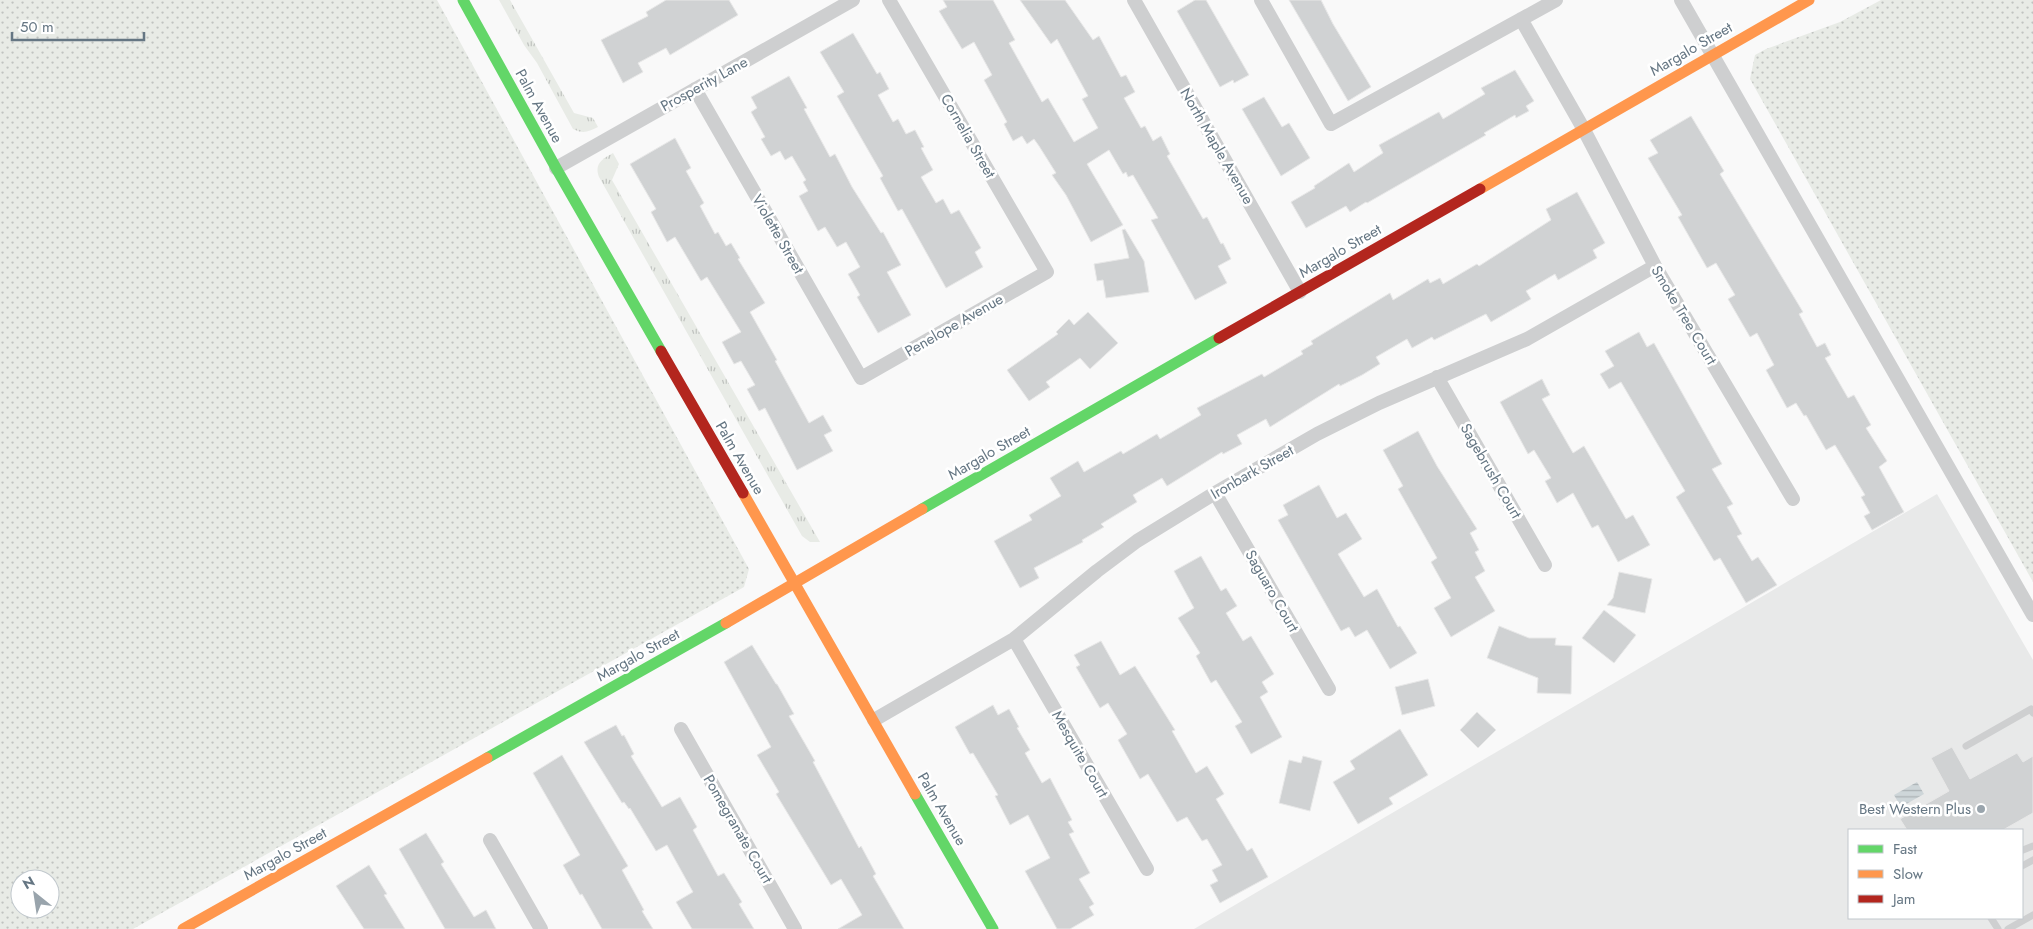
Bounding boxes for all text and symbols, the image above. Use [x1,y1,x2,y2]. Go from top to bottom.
scale bar [12,10,145,42]
text: 50 m [20,16,54,38]
street label: Margalo Street [1646,16,1737,82]
street label: Prosperity Lane [656,51,752,117]
street label: Palm Avenue [510,65,568,147]
street label: North Maple Avenue [1175,84,1259,209]
street label: Cornelia Street [935,90,1001,183]
street label: Violette Street [746,190,810,278]
street label: Margalo Street [1295,218,1386,284]
street label: Smoke Tree Court [1646,261,1723,369]
street label: Penelope Avenue [901,288,1007,362]
street label: Palm Avenue [710,417,770,499]
street label: Sagebrush Court [1455,419,1527,523]
street label: Margalo Street [944,420,1035,486]
street label: Ironbark Street [1206,439,1298,505]
street label: Saguaro Court [1240,546,1305,637]
street label: Margalo Street [592,623,684,687]
street label: Mesquite Court [1046,706,1114,802]
street label: Palm Avenue [912,768,972,850]
street label: Pomegranate Court [698,771,778,888]
place label: Best Western Plus [1859,798,1971,820]
marker: Best Western Plus [1975,803,1987,815]
street label: Margalo Street [239,822,331,886]
legend [1848,829,2023,919]
text: Fast [1893,838,1917,860]
text: Slow [1893,863,1924,885]
north arrow [10,869,60,919]
text: N [19,871,38,894]
text: Jam [1891,888,1916,910]

